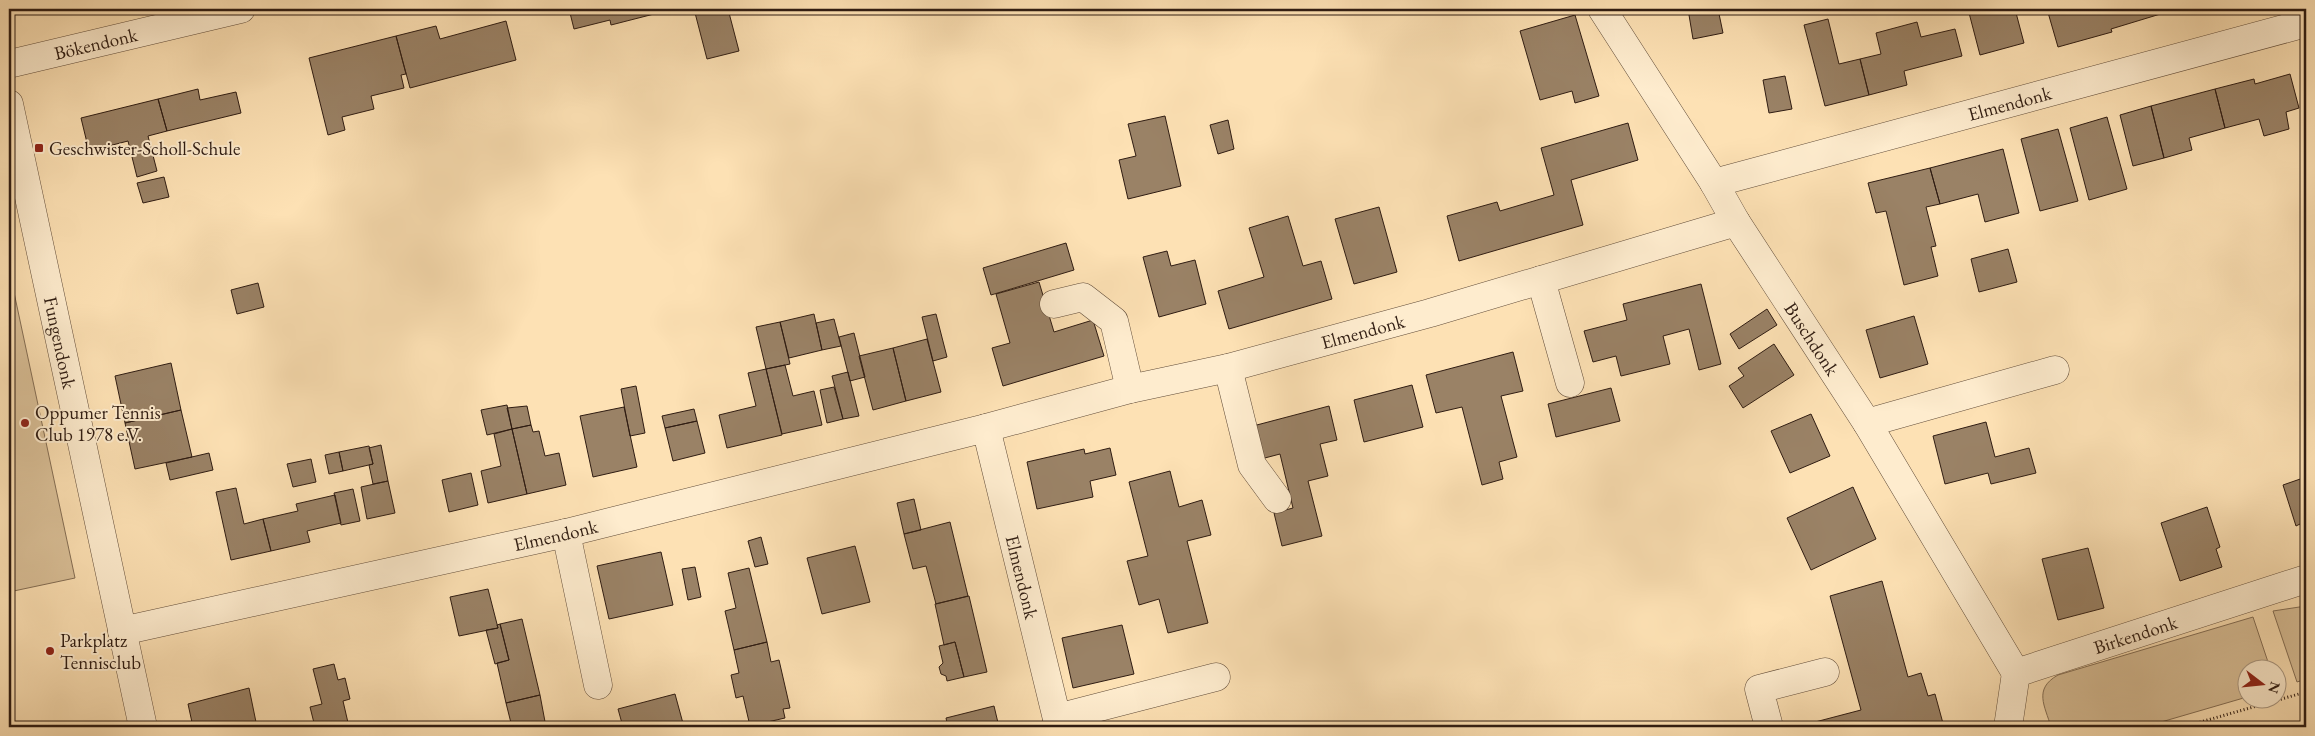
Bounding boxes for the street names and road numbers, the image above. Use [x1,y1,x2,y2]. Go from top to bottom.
street label: Bökendonk [52,21,141,65]
street label: Elmendonk [1965,80,2055,126]
street label: Fungendonk [38,294,83,392]
street label: Buschdonk [1779,297,1846,381]
street label: Elmendonk [1318,308,1408,355]
street label: Elmendonk [511,513,601,557]
street label: Elmendonk [1000,532,1045,623]
street label: Birkendonk [2090,609,2181,660]

